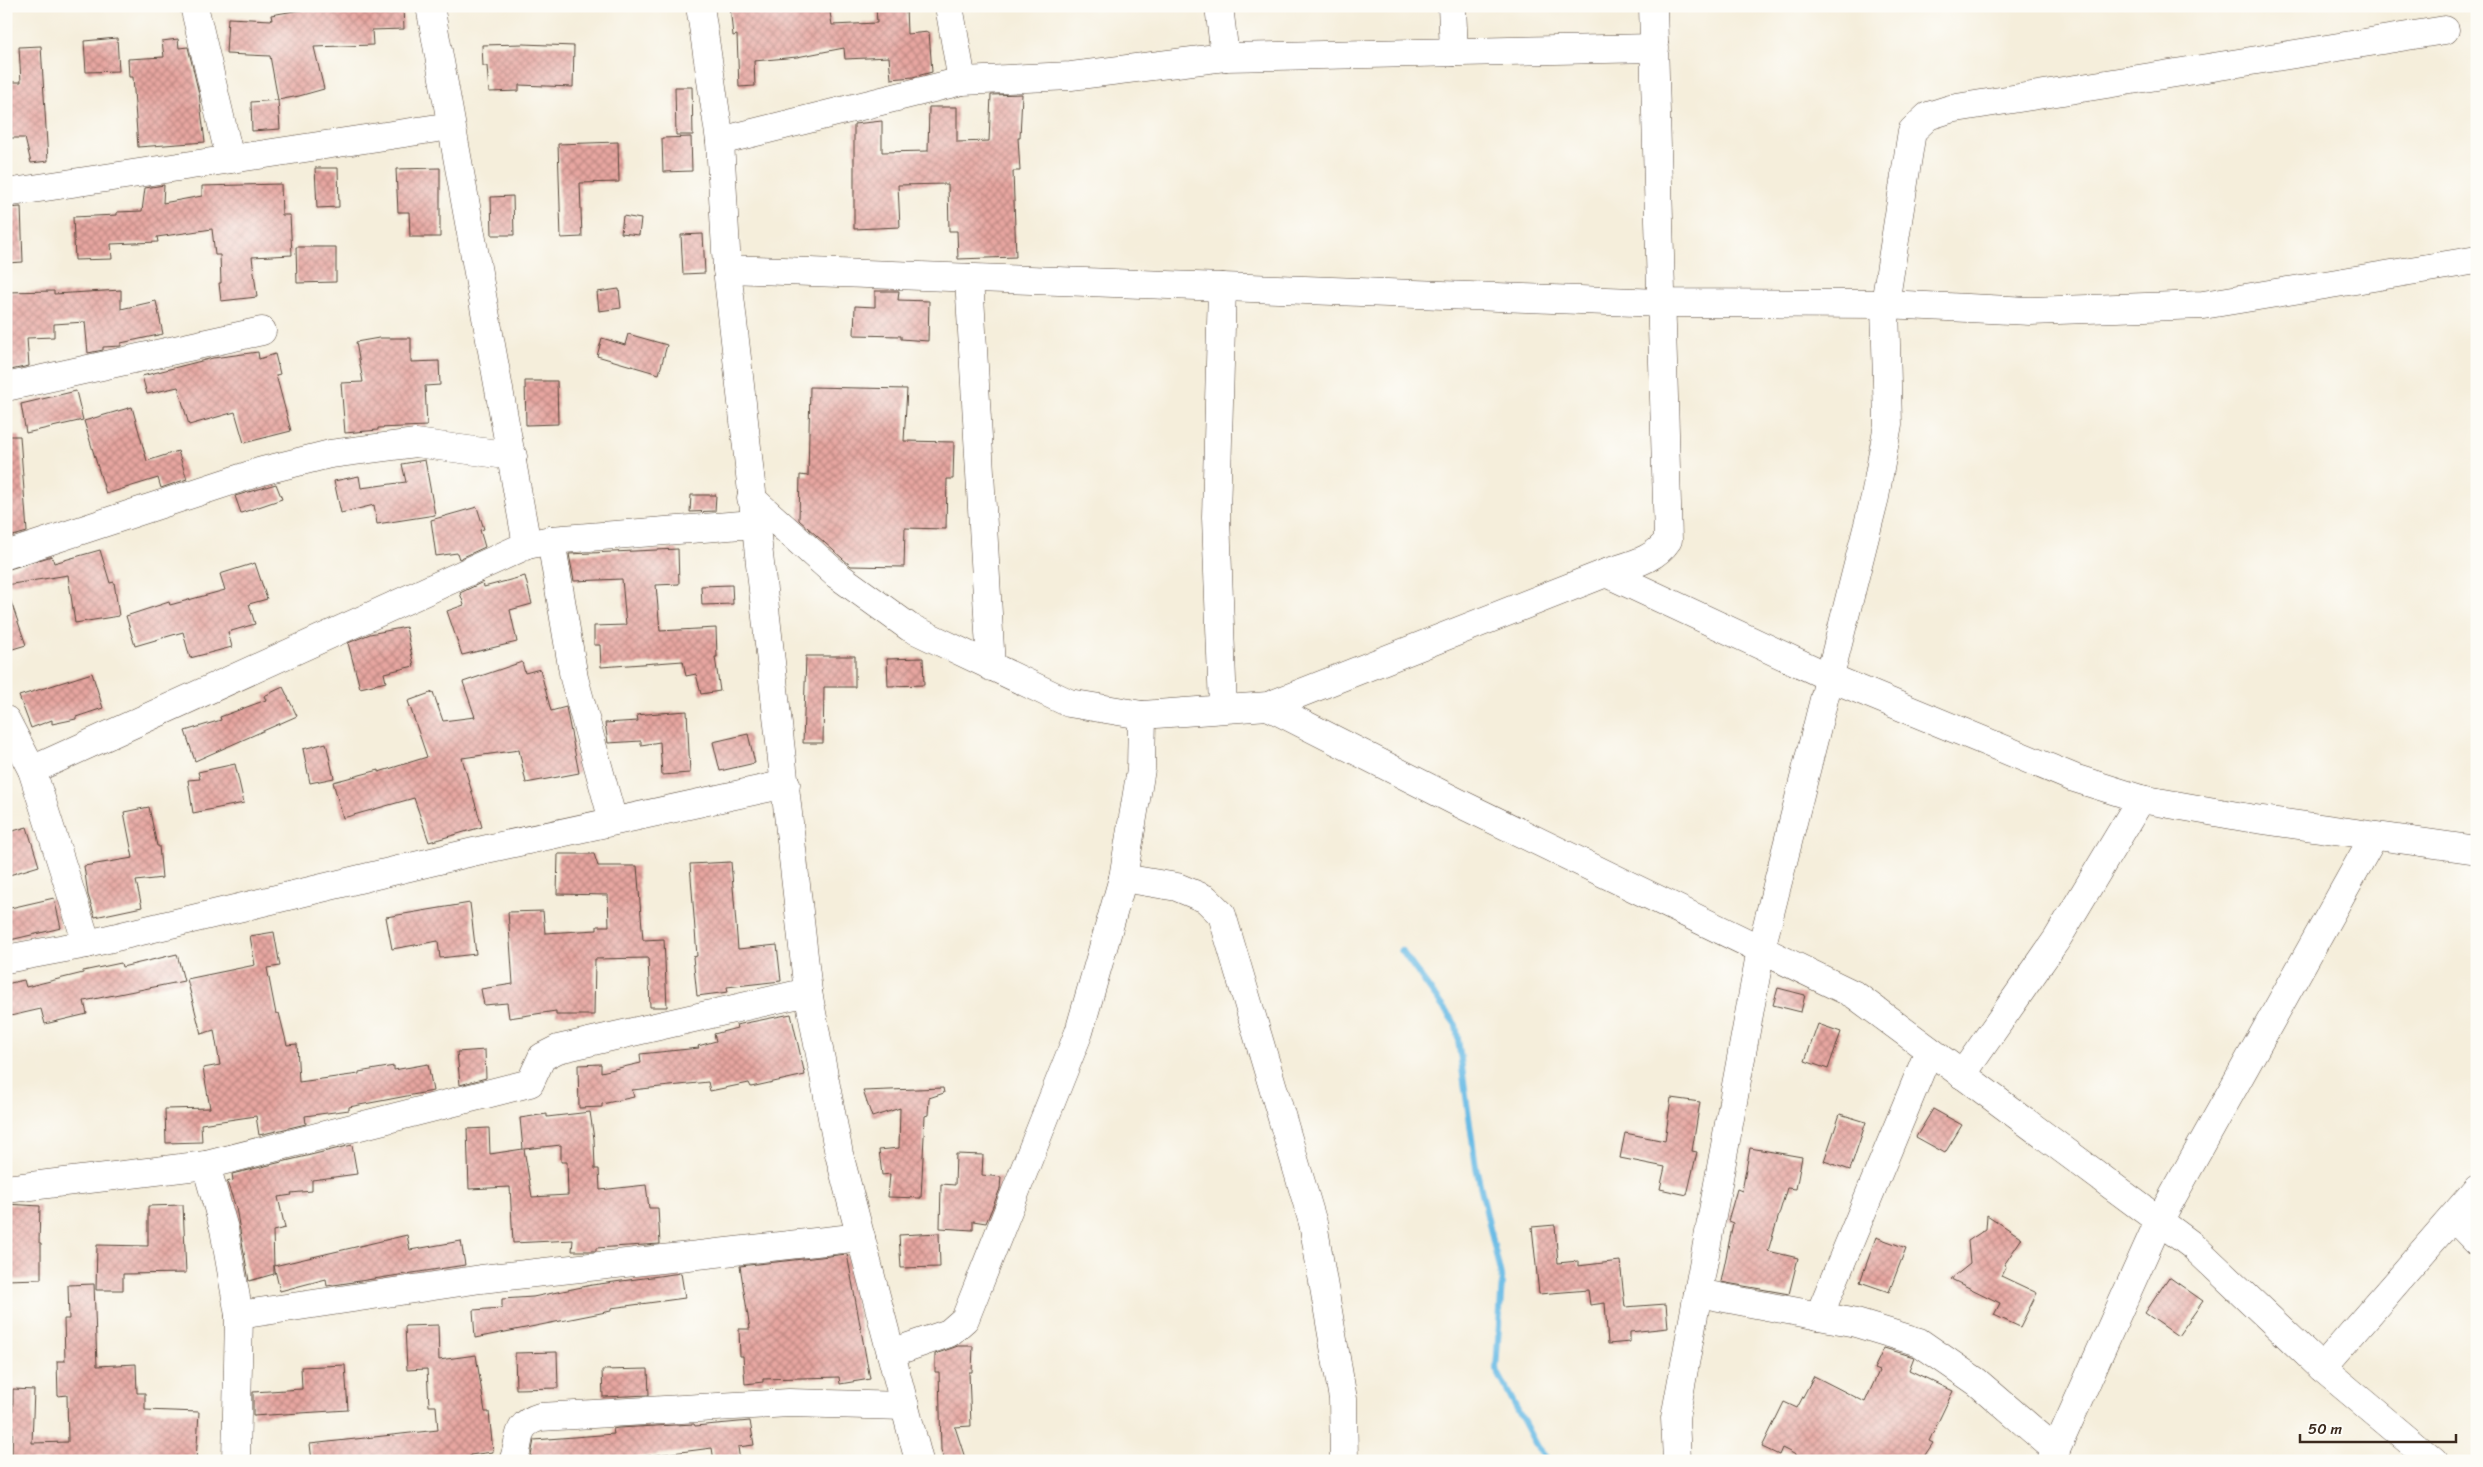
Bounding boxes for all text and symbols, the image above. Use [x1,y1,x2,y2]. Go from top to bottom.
scale bar [2300,1412,2457,1444]
text: 50 m [2308,1416,2343,1442]

